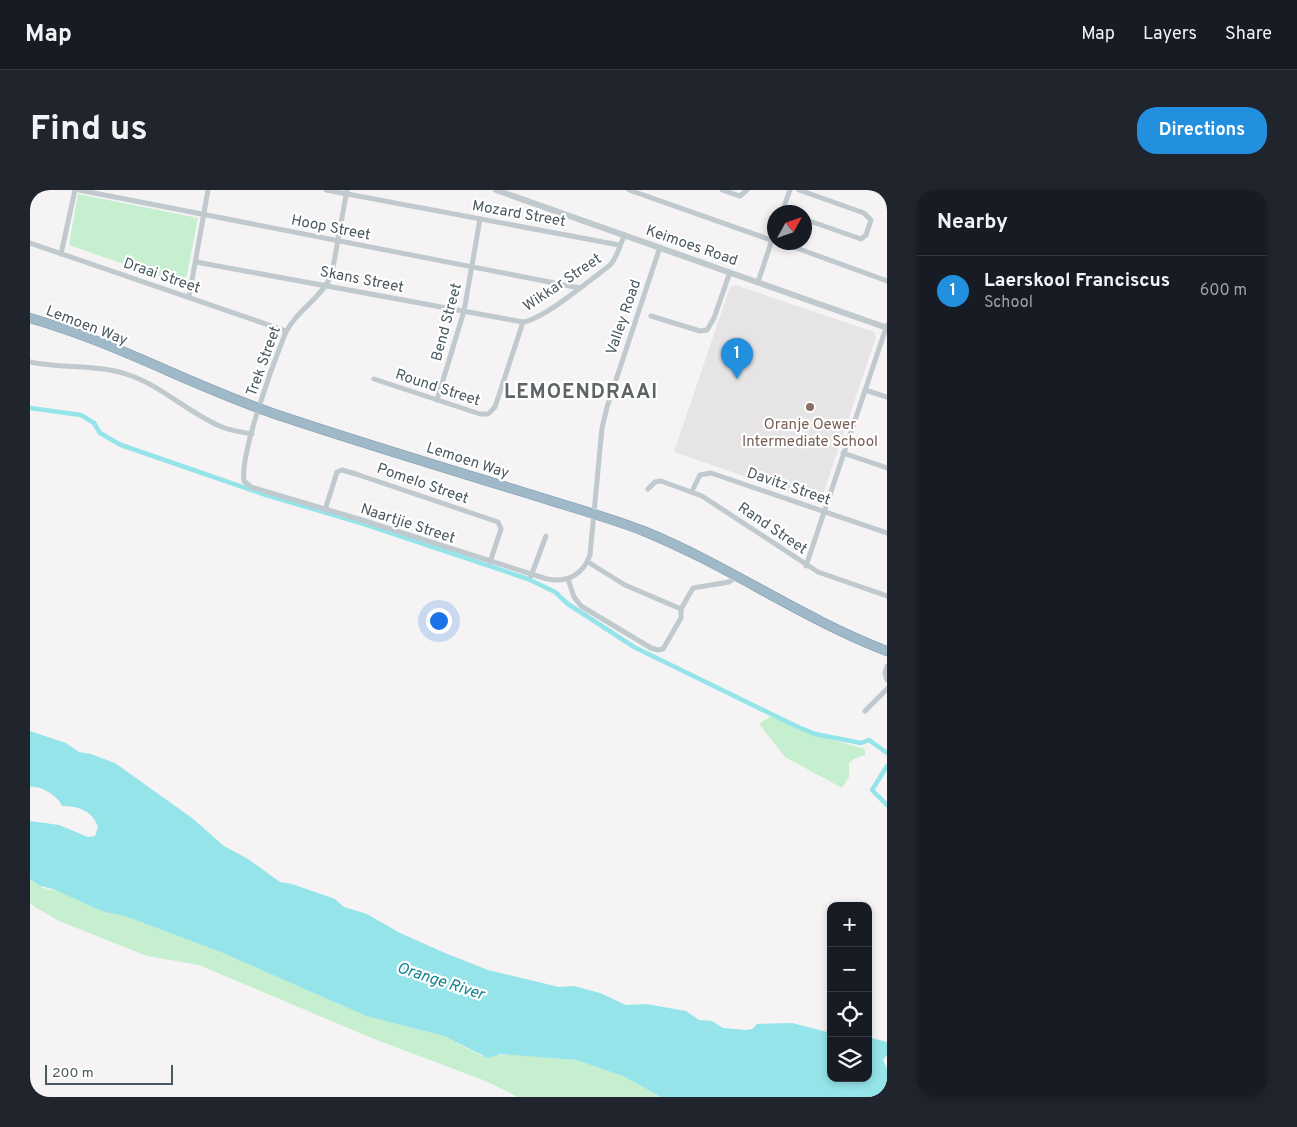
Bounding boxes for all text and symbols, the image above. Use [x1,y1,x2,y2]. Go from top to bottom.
text: Map [25,20,72,50]
text: Map [1081,23,1115,46]
text: Layers [1143,23,1197,46]
text: Share [1225,23,1272,46]
button: Directions [1137,107,1267,154]
text: Find us [30,108,148,152]
street label: Mozard Street [470,197,567,232]
north arrow [767,205,812,250]
text: Nearby [937,209,1008,236]
street label: Hoop Street [289,211,372,246]
street label: Keimoes Road [643,222,740,271]
street label: Wikkar Street [520,250,606,316]
street label: Draai Street [120,254,203,298]
street label: Skans Street [318,263,405,298]
text: Laerskool Franciscus [984,269,1170,293]
street label: Valley Road [603,277,646,358]
street label: Bend Street [428,281,467,364]
text: 1 [950,281,956,301]
text: 600 m [1200,281,1247,301]
text: School [984,293,1033,313]
street label: Lemoen Way [43,302,130,351]
street label: Trek Street [243,324,286,399]
pin: 1 [721,338,753,379]
street label: Round Street [393,366,483,411]
district label: LEMOENDRAAI [504,380,658,406]
marker: Oranje Oewer Intermediate School [804,401,816,413]
place label: Oranje Oewer Intermediate School [742,416,878,452]
street label: Lemoen Way [424,439,511,484]
street label: Pomelo Street [374,460,471,509]
street label: Davitz Street [744,464,833,511]
street label: Rand Street [734,499,811,559]
street label: Naartjie Street [358,500,457,549]
your location [426,608,452,634]
map controls [827,902,872,1082]
button: + [827,902,872,947]
button: − [827,947,872,992]
water label: Orange River [394,958,488,1006]
button: locate [827,992,872,1037]
button: layers [827,1037,872,1082]
scale bar [45,1062,172,1085]
text: 200 m [52,1065,94,1082]

